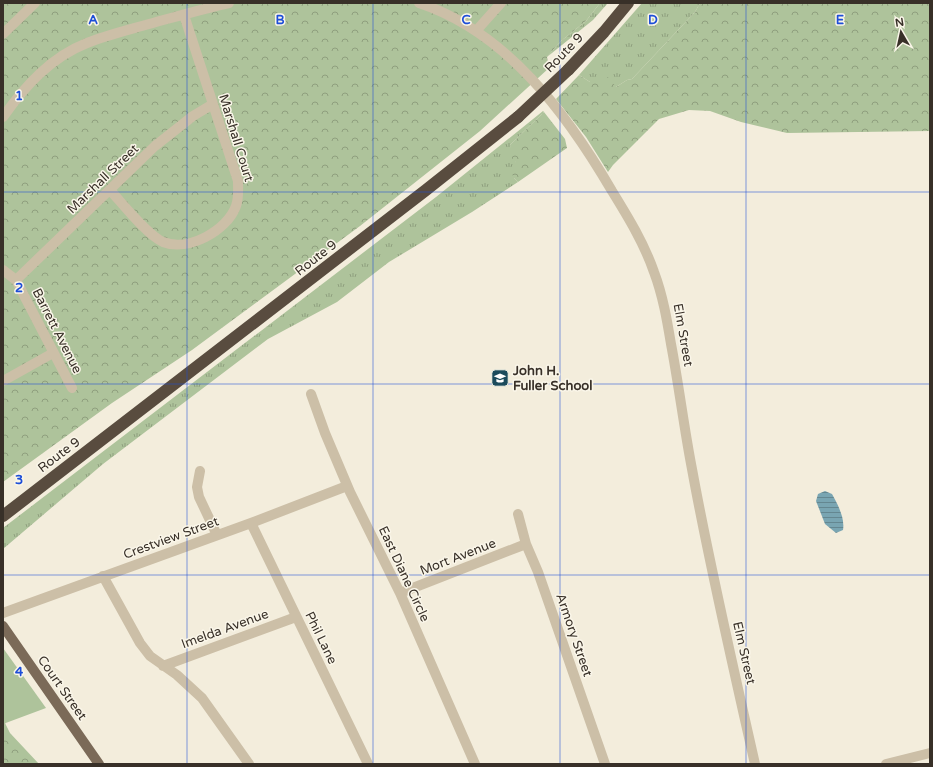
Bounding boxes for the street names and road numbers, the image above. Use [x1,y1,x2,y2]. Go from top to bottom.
street label: Route 9 [541,30,587,76]
street label: Marshall Court [215,92,257,184]
street label: Marshall Street [64,141,142,217]
street label: Route 9 [292,237,340,279]
street label: Barrett Avenue [29,286,85,376]
street label: Elm Street [670,302,696,368]
street label: Route 9 [35,434,83,476]
street label: Crestview Street [121,513,221,563]
street label: East Diane Circle [375,524,433,624]
street label: Mort Avenue [418,535,498,579]
street label: Armory Street [552,591,596,679]
street label: Imelda Avenue [179,606,271,652]
street label: Phil Lane [301,609,341,667]
street label: Elm Street [729,620,759,686]
street label: Court Street [34,653,90,723]

